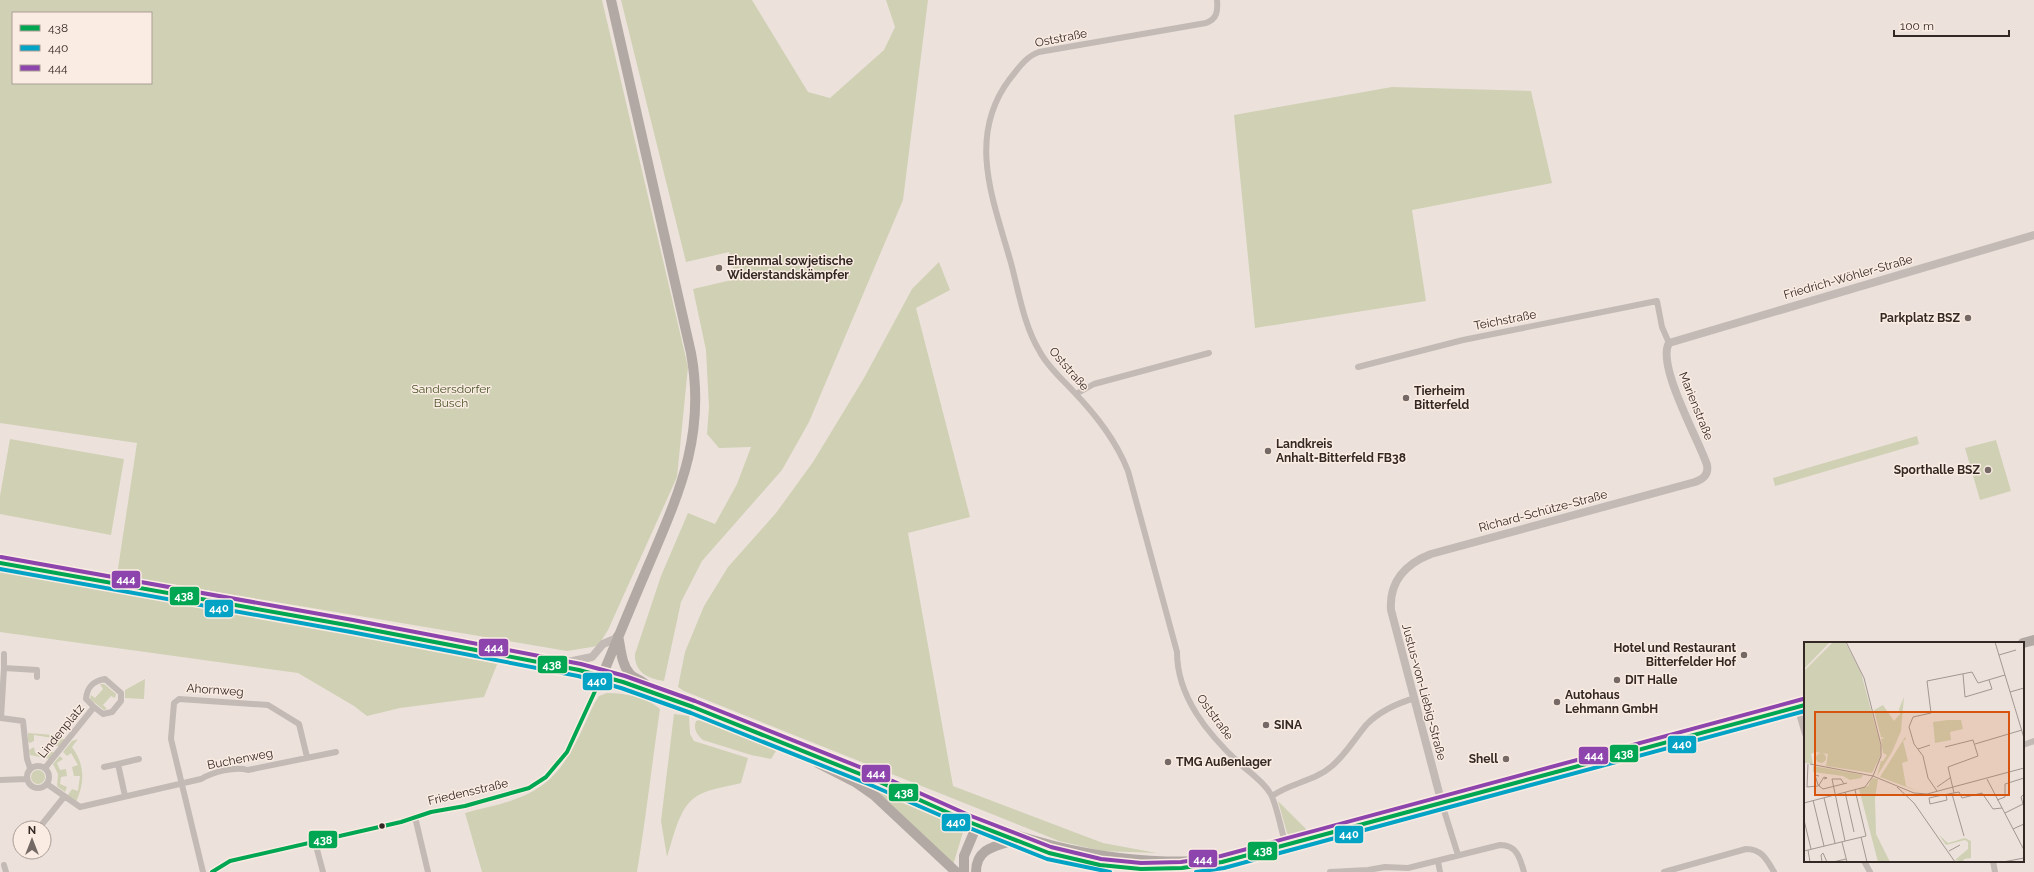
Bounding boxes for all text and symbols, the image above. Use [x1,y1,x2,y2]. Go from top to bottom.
legend [12,12,152,84]
scale bar [1894,12,2009,38]
text: 100 m [1900,19,1934,33]
text: 438 [48,21,68,35]
street label: Oststraße [1034,26,1088,50]
text: 440 [48,41,68,55]
text: 444 [48,61,68,75]
street label: Friedrich-Wöhler-Straße [1782,252,1914,302]
place label: Ehrenmal sowjetische Widerstandskämpfer [727,254,853,282]
marker: Ehrenmal sowjetische Widerstandskämpfer [714,263,724,273]
street label: Teichstraße [1473,307,1537,333]
place label: Parkplatz BSZ [1880,311,1960,325]
marker: Parkplatz BSZ [1963,313,1973,323]
street label: Oststraße [1046,344,1092,394]
street label: Marienstraße [1676,370,1716,442]
park label: Sandersdorfer Busch [411,382,491,410]
place label: Tierheim Bitterfeld [1414,384,1470,412]
marker: Tierheim Bitterfeld [1401,393,1411,403]
place label: Landkreis Anhalt-Bitterfeld FB38 [1276,437,1406,465]
marker: Landkreis Anhalt-Bitterfeld FB38 [1263,446,1273,456]
place label: Sporthalle BSZ [1894,463,1980,477]
marker: Sporthalle BSZ [1983,465,1993,475]
street label: Richard-Schütze-Straße [1477,487,1609,535]
line badge: 444 [111,570,141,589]
text: 444 [117,573,135,586]
line badge: 438 [169,586,200,606]
text: 438 [174,590,194,603]
line badge: 440 [204,599,234,618]
text: 440 [209,602,229,615]
street label: Justus-von-Liebig-Straße [1399,622,1449,762]
line badge: 444 [478,638,509,657]
text: 444 [485,641,503,654]
place label: Hotel und Restaurant Bitterfelder Hof [1614,641,1737,669]
inset map [1804,642,2024,862]
marker: Hotel und Restaurant Bitterfelder Hof [1739,650,1749,660]
line badge: 438 [537,655,568,674]
text: 438 [542,659,562,672]
line badge: 440 [582,672,613,691]
place label: DIT Halle [1625,673,1678,687]
text: 440 [587,675,607,688]
marker: DIT Halle [1612,675,1622,685]
street label: Ahornweg [186,681,244,699]
place label: Autohaus Lehmann GmbH [1565,688,1658,716]
street label: Oststraße [1194,691,1236,743]
marker: Autohaus Lehmann GmbH [1552,697,1562,707]
street label: Lindenplatz [35,701,87,761]
place label: SINA [1274,718,1303,732]
marker: SINA [1261,720,1271,730]
line badge: 440 [1667,735,1697,754]
text: 440 [1672,738,1692,751]
line badge: 438 [1609,744,1639,763]
street label: Buchenweg [206,746,274,772]
line badge: 444 [1578,746,1609,765]
text: 438 [1614,748,1634,761]
text: 444 [1585,749,1603,762]
place label: Shell [1469,752,1498,766]
marker: Shell [1501,754,1511,764]
place label: TMG Außenlager [1176,755,1272,769]
marker: TMG Außenlager [1163,757,1173,767]
line badge: 444 [861,764,891,783]
text: 444 [867,767,885,780]
street label: Friedensstraße [426,776,510,808]
line badge: 438 [888,783,919,802]
text: 438 [894,787,914,800]
line badge: 440 [941,813,971,832]
text: 440 [946,816,966,829]
north arrow [12,820,52,860]
unlabelled marker [377,821,387,831]
text: N [28,824,36,837]
line badge: 440 [1334,825,1364,844]
text: 440 [1339,828,1359,841]
line badge: 438 [308,830,338,849]
text: 438 [313,834,333,847]
line badge: 438 [1247,841,1278,861]
text: 438 [1253,845,1273,858]
line badge: 444 [1188,849,1218,868]
text: 444 [1194,853,1212,866]

